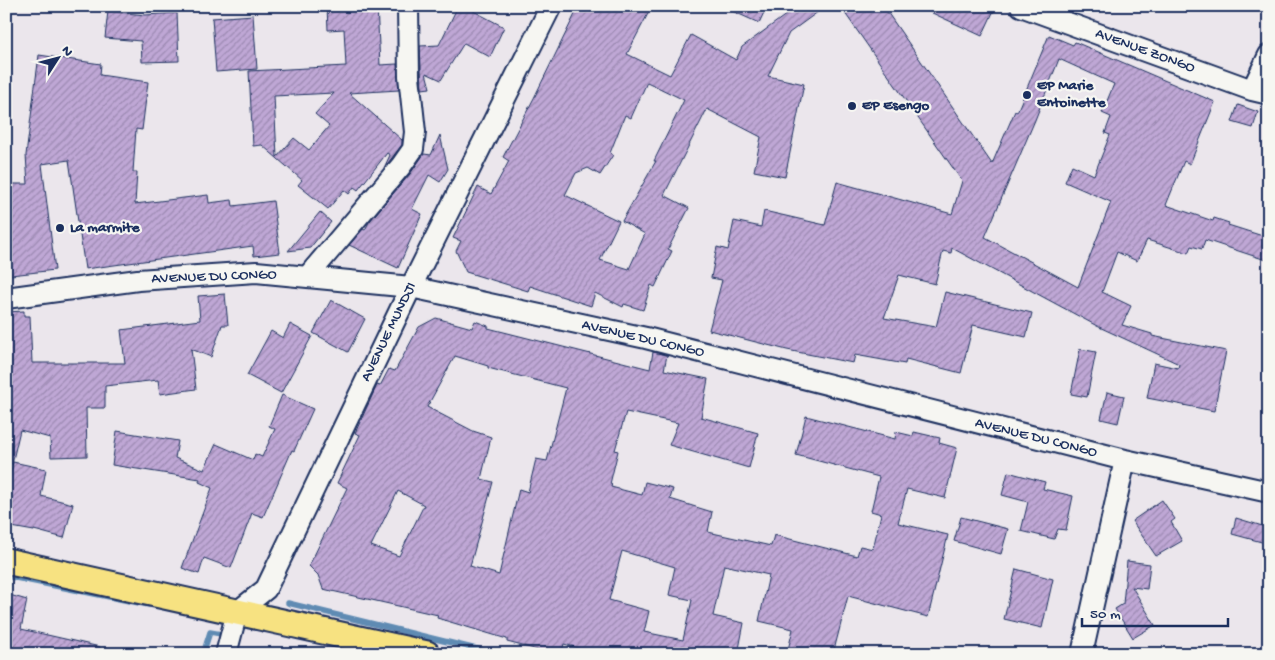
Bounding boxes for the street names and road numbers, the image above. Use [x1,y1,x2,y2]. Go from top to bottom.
street label: AVENUE ZONGO [1093,25,1197,77]
street label: AVENUE DU CONGO [151,266,277,288]
street label: AVENUE MUNDJI [357,279,421,385]
street label: AVENUE DU CONGO [580,316,706,362]
street label: AVENUE DU CONGO [973,414,1099,462]

